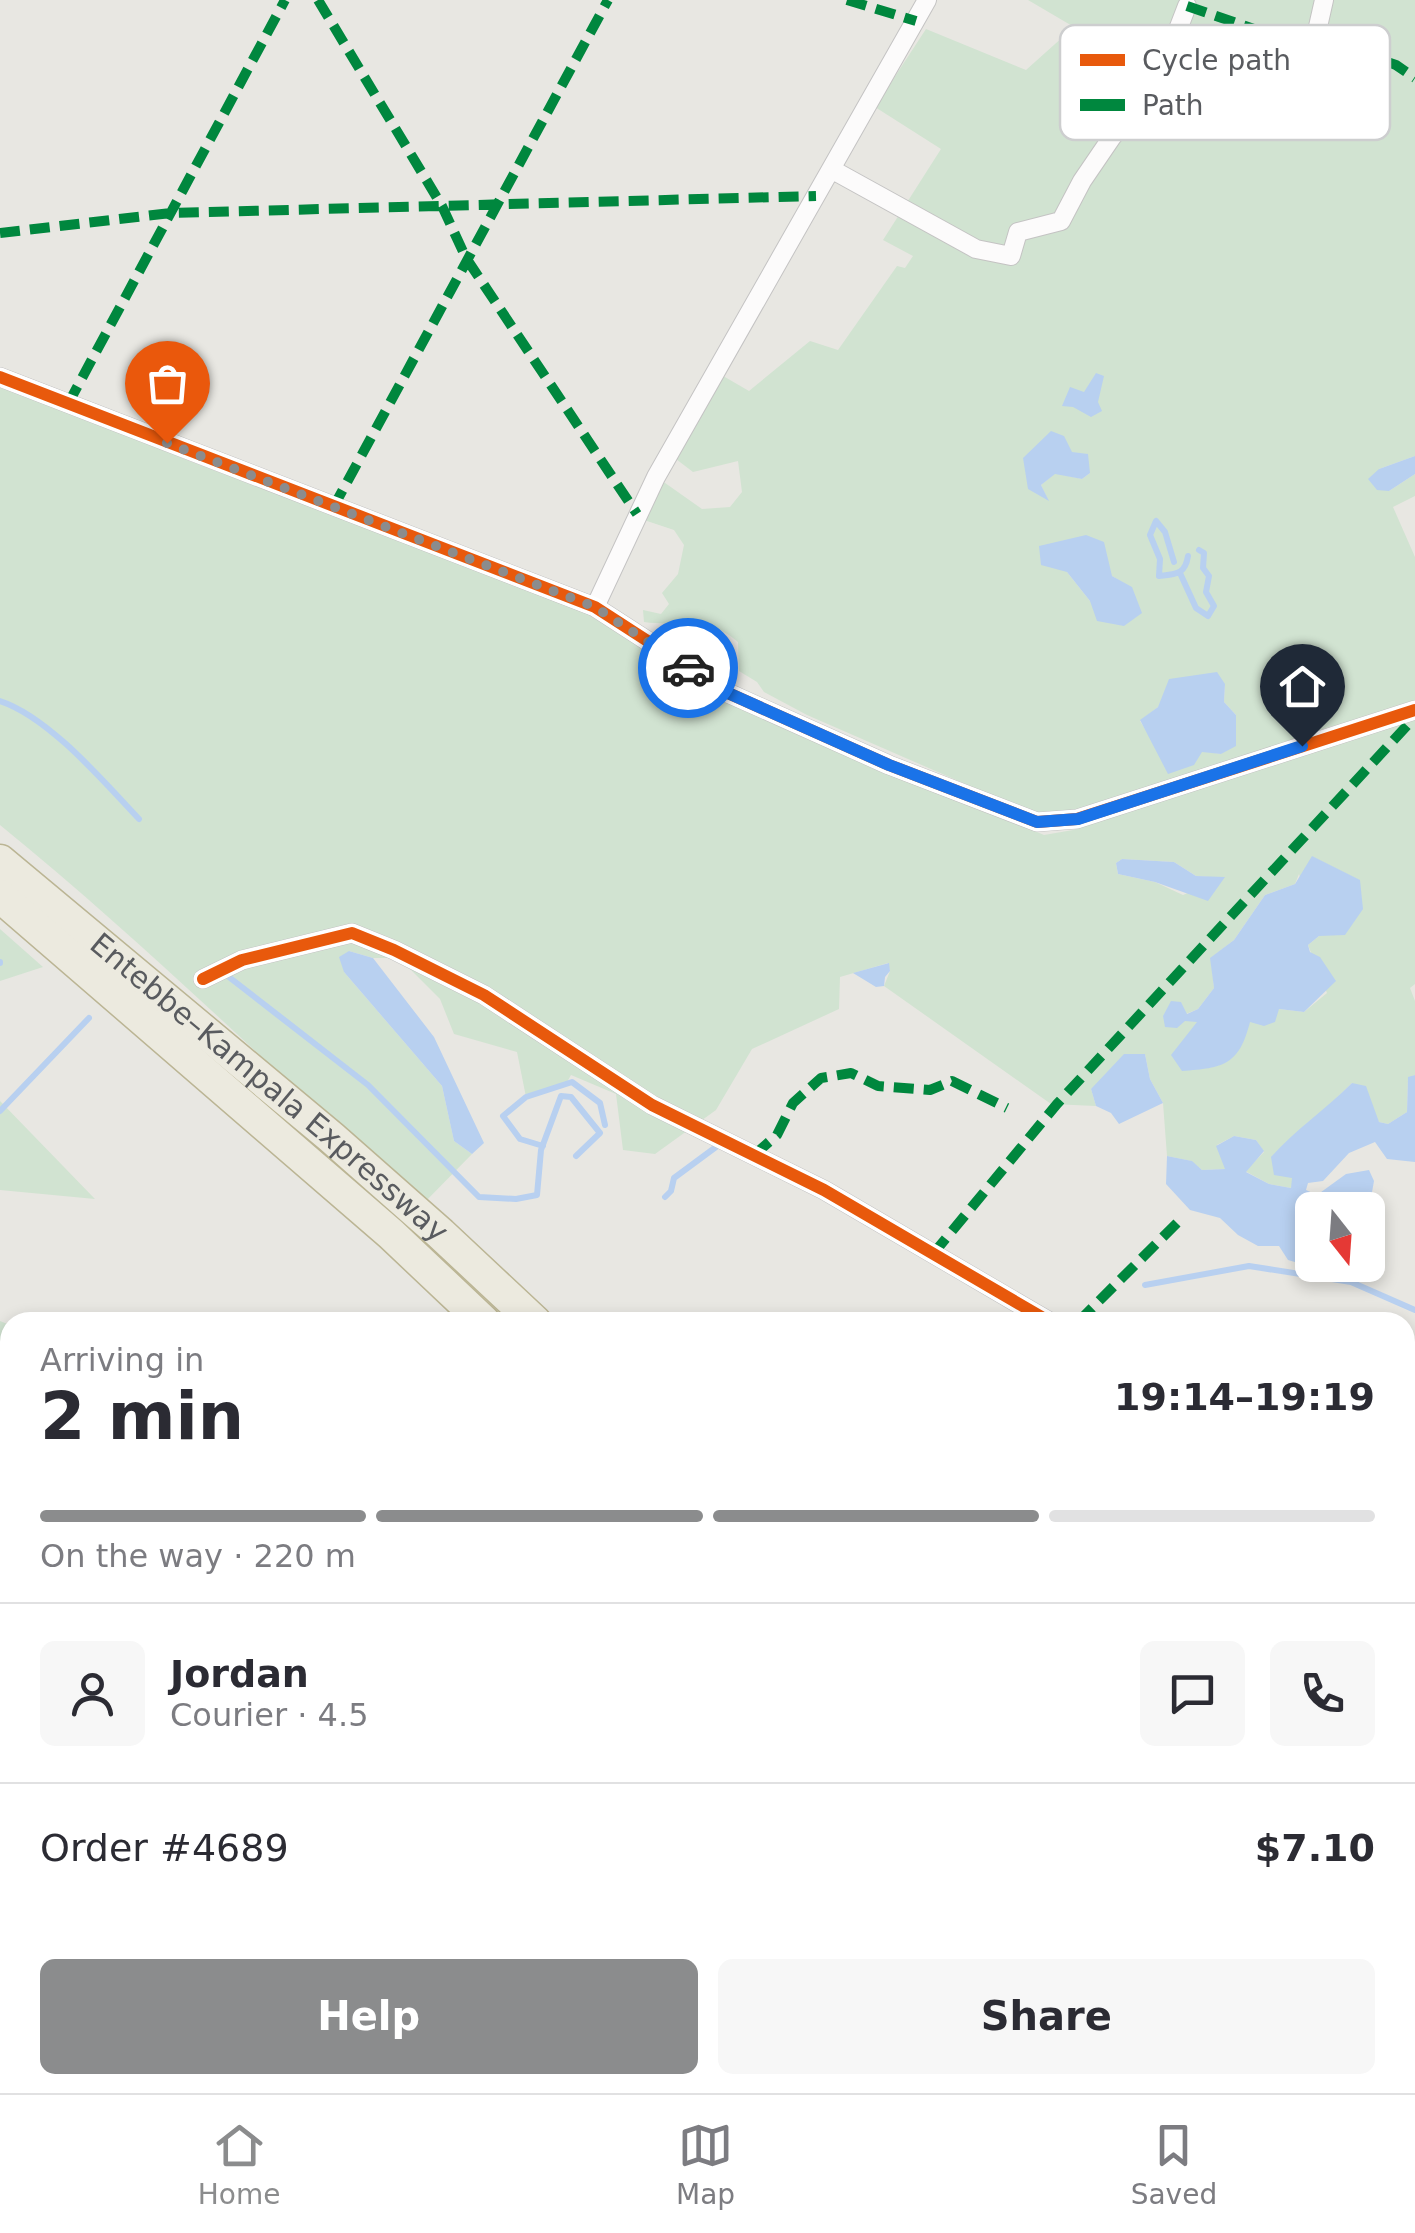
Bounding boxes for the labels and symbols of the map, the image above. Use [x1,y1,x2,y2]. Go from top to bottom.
legend [1060,25,1390,140]
text: Cycle path [1142,44,1291,77]
text: Path [1142,89,1204,122]
pin [125,341,210,444]
courier [638,618,738,718]
pin [1260,644,1345,747]
street label: Entebbe–Kampala Expressway [84,926,456,1249]
north arrow [1295,1192,1385,1282]

